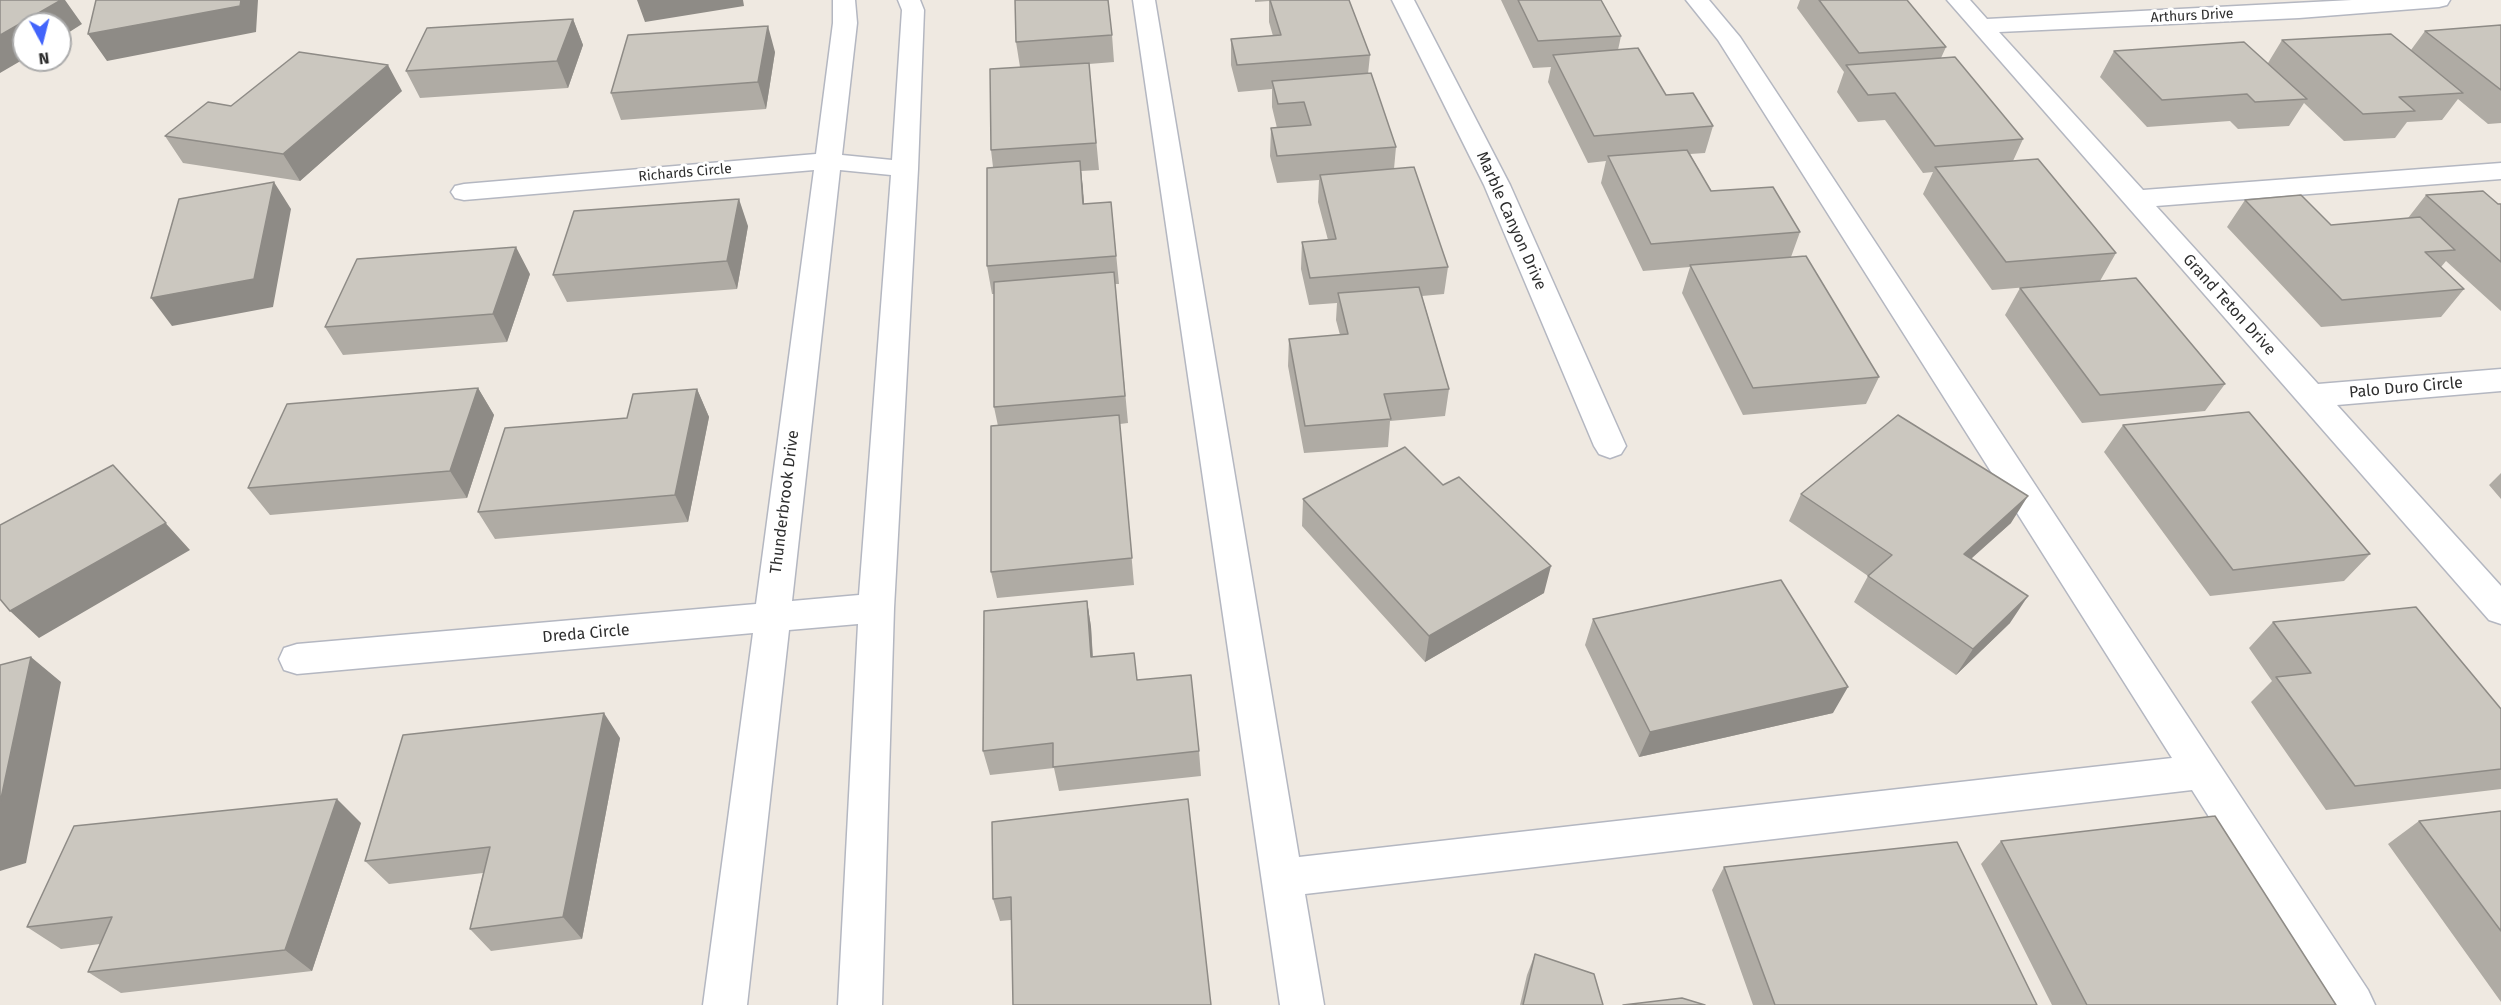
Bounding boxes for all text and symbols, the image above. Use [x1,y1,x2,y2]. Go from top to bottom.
street label: Arthurs Drive [2150,5,2234,27]
north arrow [12,12,72,72]
text: N [38,48,50,68]
street label: Marble Canyon Drive [1472,149,1550,293]
street label: Richards Circle [638,161,732,185]
street label: Grand Teton Drive [2178,250,2280,360]
street label: Palo Duro Circle [2348,373,2464,403]
street label: Thunderbrook Drive [767,429,803,575]
street label: Dreda Circle [542,621,630,647]

